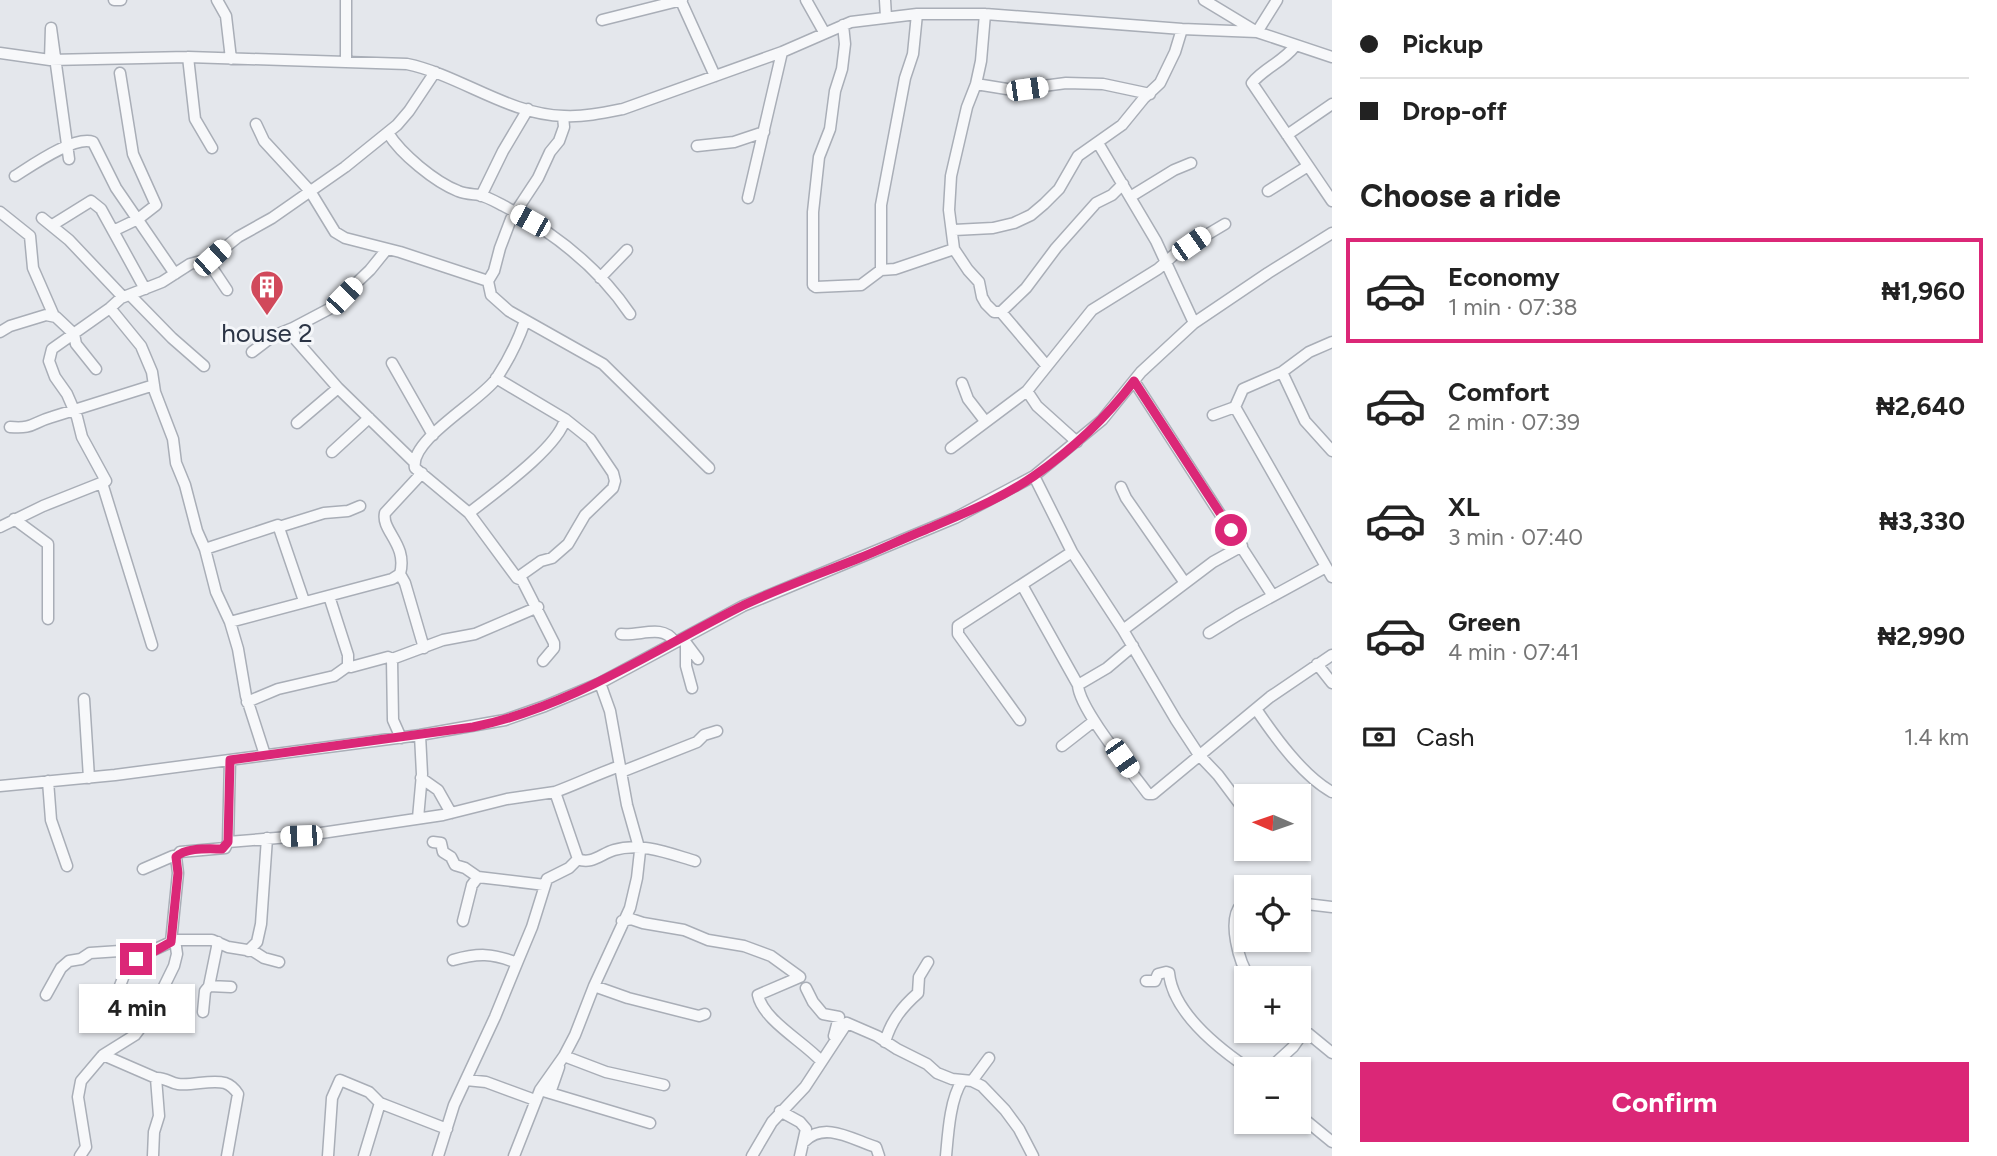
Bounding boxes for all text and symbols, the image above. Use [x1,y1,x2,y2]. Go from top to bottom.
text: Pickup [1402,28,1483,60]
car [1005,76,1050,102]
text: Drop-off [1402,95,1507,127]
text: Choose a ride [1360,177,1561,215]
car [507,202,554,240]
car [1168,223,1215,265]
car [190,236,235,280]
icon: car [1364,259,1427,322]
text: Economy [1448,261,1560,293]
building icon: house 2 [248,268,286,317]
car [322,274,367,318]
text: ₦1,960 [1882,275,1965,307]
text: 1 min · 07:38 [1448,293,1578,321]
place label: house 2 [221,317,313,349]
icon: car [1364,374,1427,437]
text: Comfort [1448,376,1550,408]
text: ₦2,640 [1876,390,1965,422]
text: 2 min · 07:39 [1448,408,1580,436]
icon: car [1364,489,1427,552]
text: XL [1448,491,1480,523]
text: ₦3,330 [1879,505,1965,537]
route start [1215,514,1247,546]
text: 3 min · 07:40 [1448,523,1583,551]
icon: car [1364,604,1427,667]
text: Green [1448,606,1521,638]
text: ₦2,990 [1877,620,1965,652]
text: 4 min · 07:41 [1448,638,1580,666]
icon: cash [1360,718,1398,756]
text: Cash [1416,721,1475,753]
text: 1.4 km [1904,723,1969,751]
car [1102,735,1143,781]
north arrow [1234,784,1311,861]
map controls [1234,784,1311,1134]
car [280,825,323,847]
button: locate [1234,875,1311,952]
route end [120,943,152,975]
button: + [1234,966,1311,1043]
callout: 4 min [78,984,194,1032]
text: 4 min [107,994,167,1022]
button: − [1234,1057,1311,1134]
button: Confirm [1360,1062,1969,1142]

